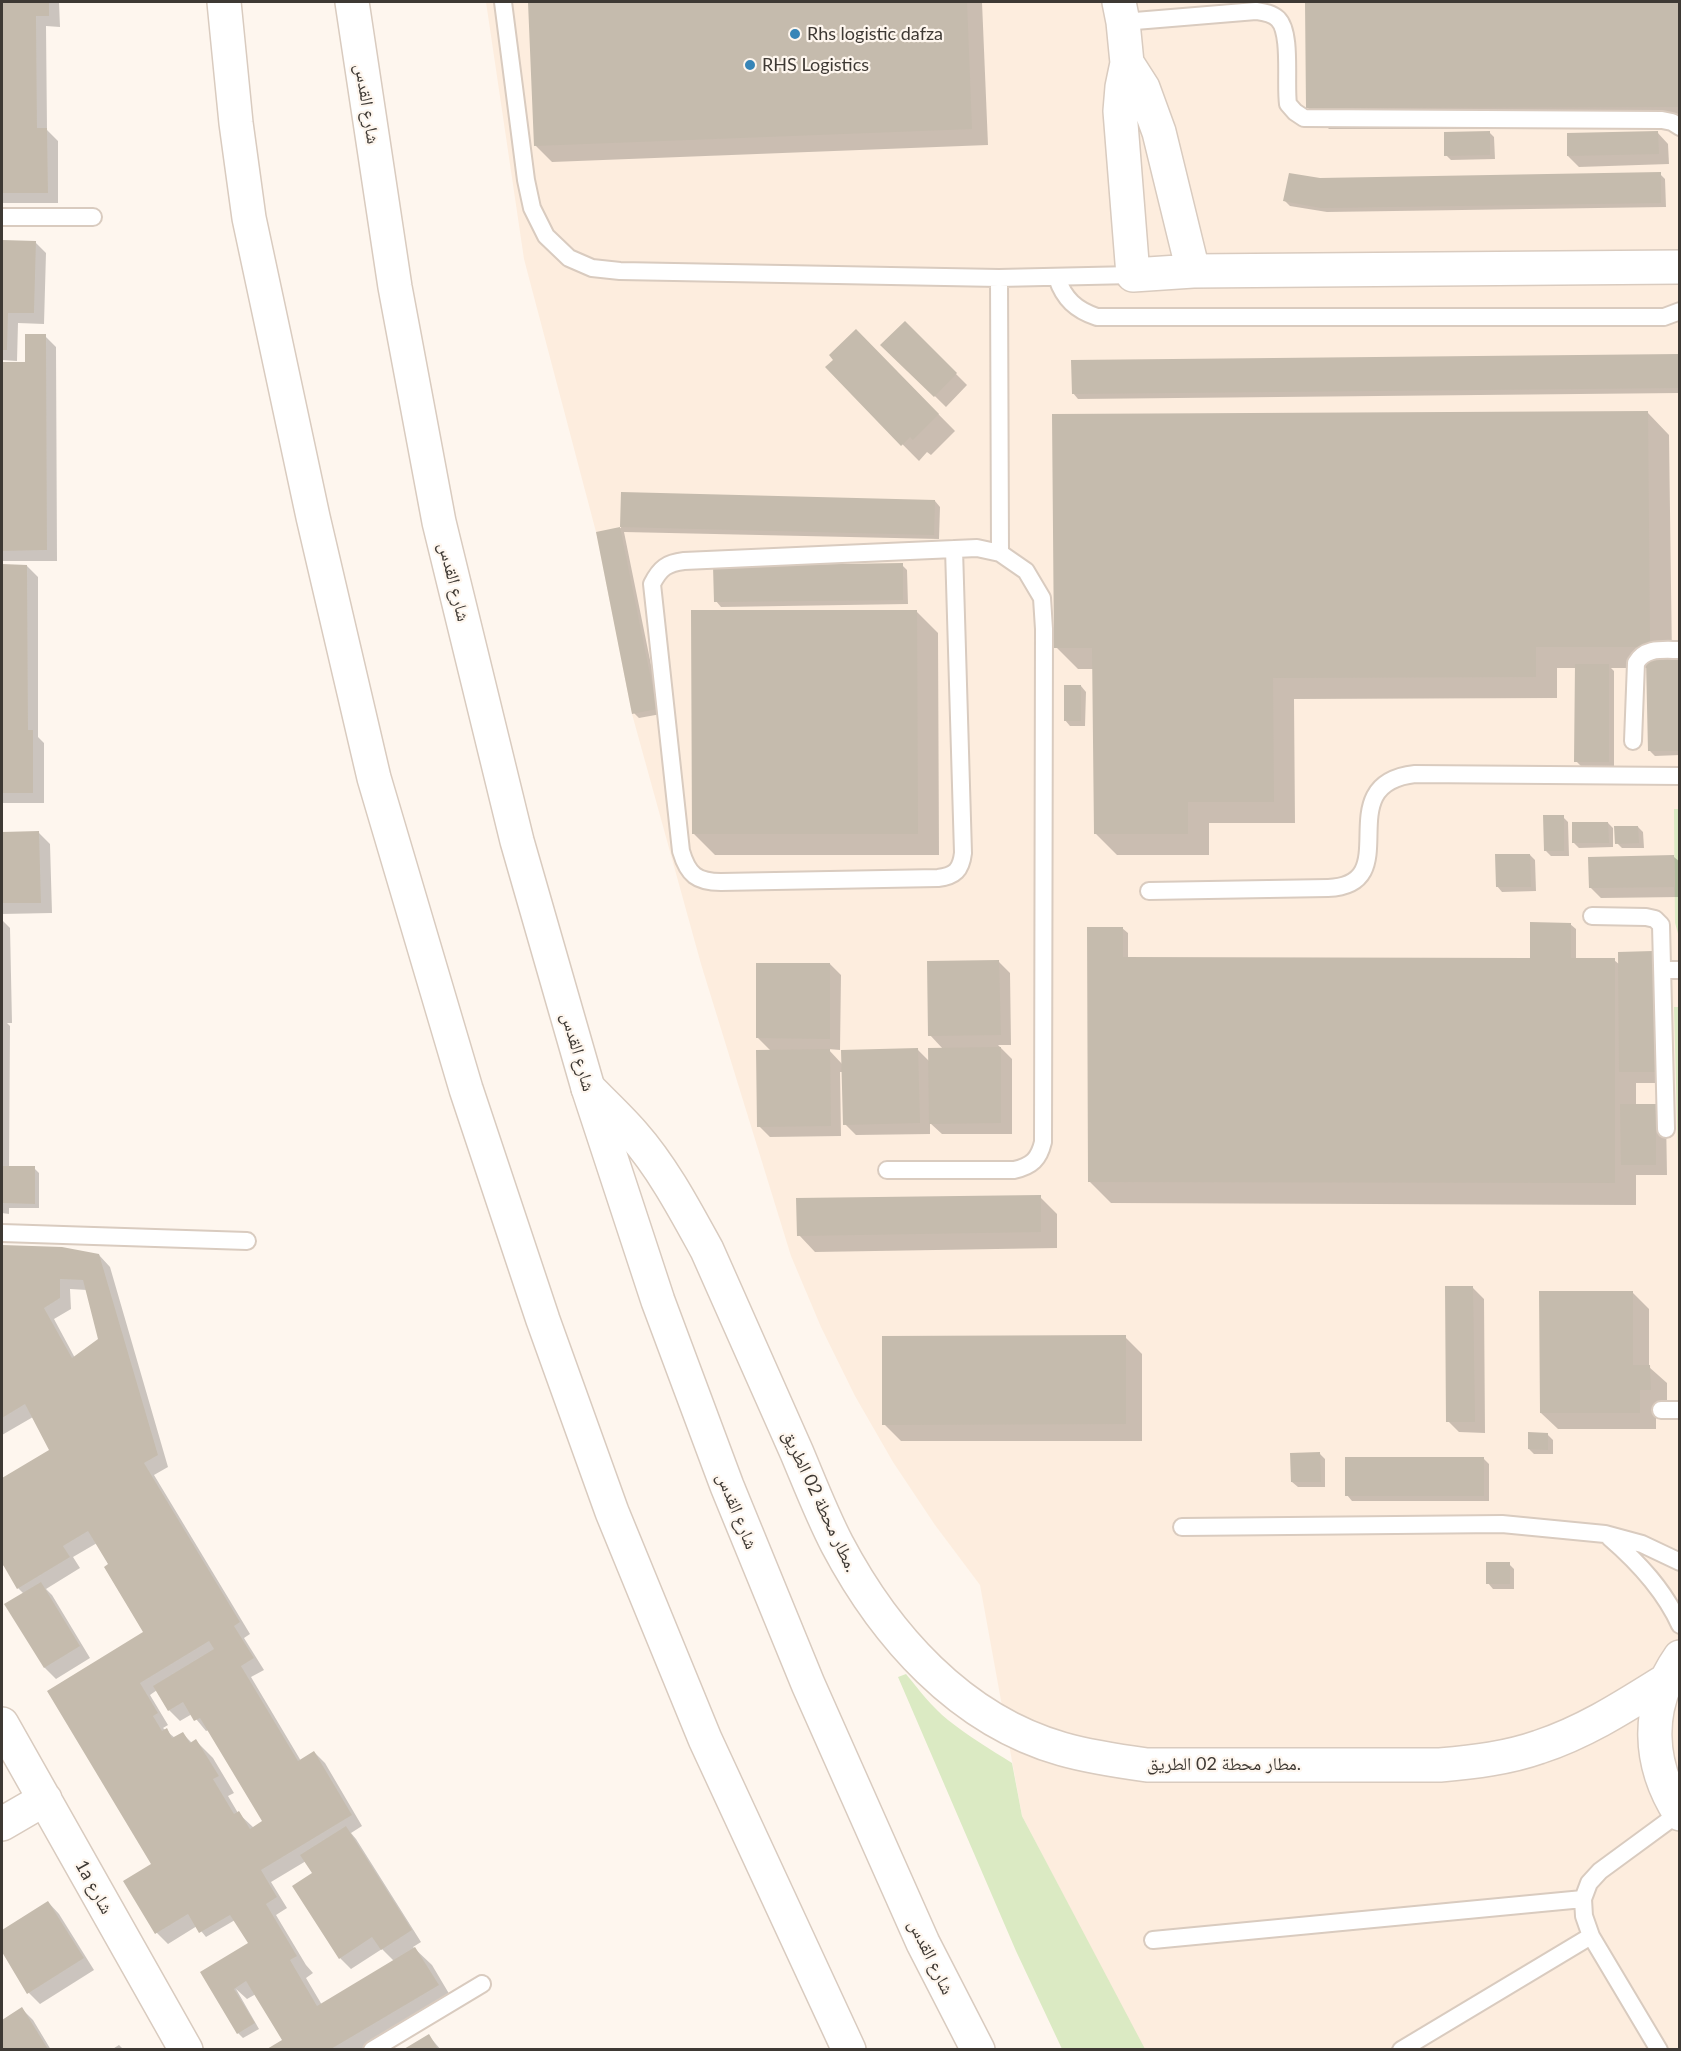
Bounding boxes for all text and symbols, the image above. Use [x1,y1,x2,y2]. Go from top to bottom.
place label: Rhs logistic dafza [807,23,943,45]
marker: Rhs logistic dafza [788,27,802,41]
place label: RHS Logistics [762,54,869,76]
marker: RHS Logistics [743,58,757,72]
street label: شارع القدس [350,62,384,146]
street label: شارع القدس [434,540,474,624]
street label: شارع القدس [557,1010,599,1094]
street label: مطار محطة 02 الطريق. [778,1427,862,1575]
street label: شارع القدس [712,1470,762,1552]
street label: مطار محطة 02 الطريق. [1147,1753,1301,1775]
street label: 1a شارع [70,1856,118,1918]
street label: شارع القدس [904,1916,958,1998]

